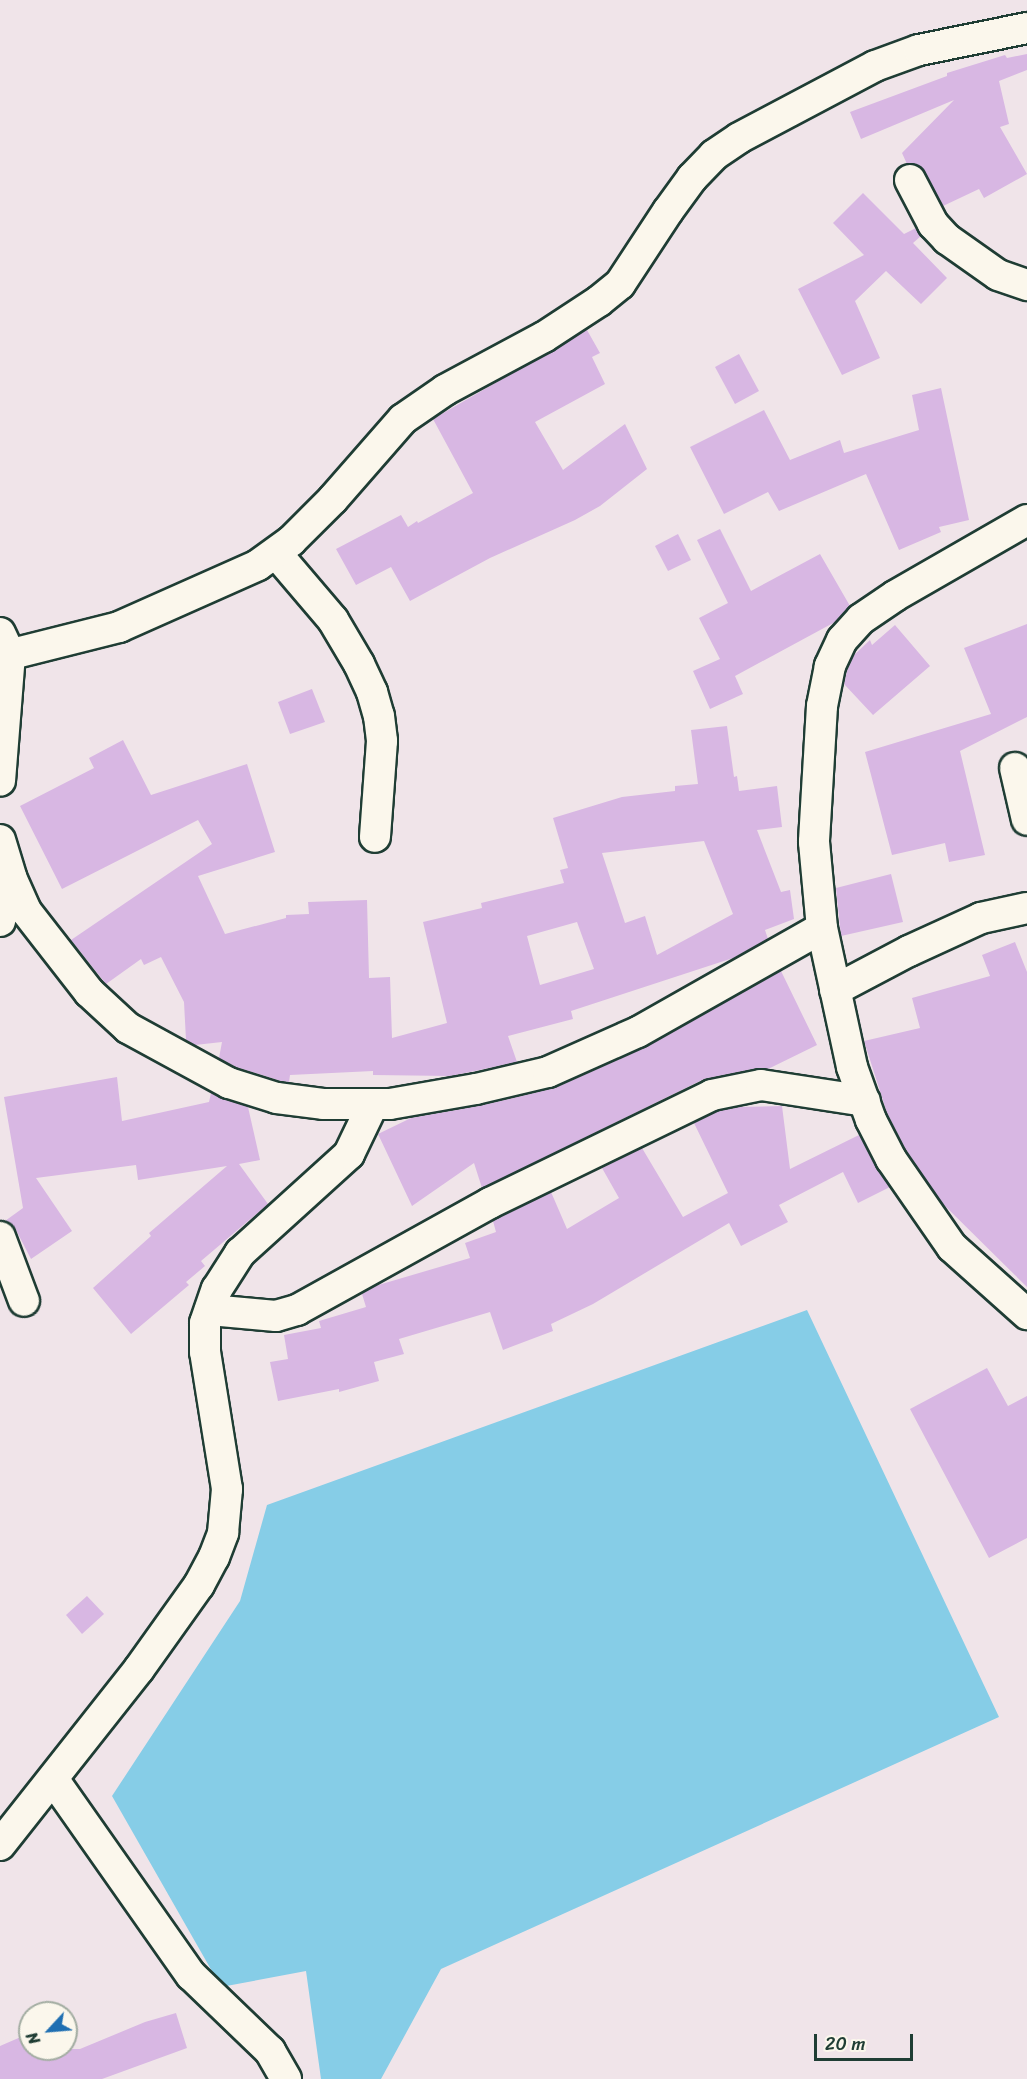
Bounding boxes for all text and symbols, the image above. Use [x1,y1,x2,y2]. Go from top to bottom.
north arrow [18,2001,78,2061]
scale bar [817,2022,916,2060]
text: N [18,2027,49,2050]
text: 20 m [825,2028,865,2060]

